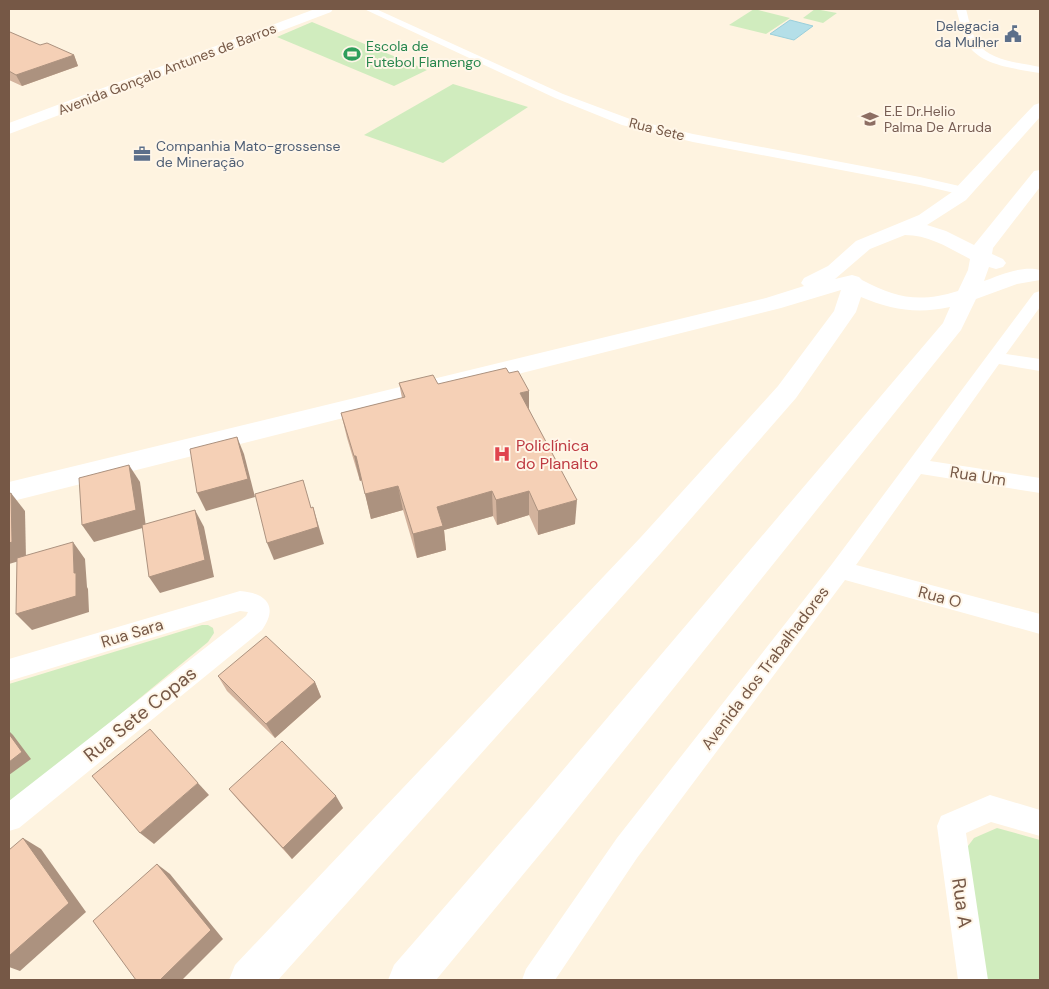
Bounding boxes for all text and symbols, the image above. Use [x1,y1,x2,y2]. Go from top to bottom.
place label: Delegacia da Mulher [935,17,999,51]
street label: Avenida Gonçalo Antunes de Barros [55,19,279,119]
public building icon: Delegacia da Mulher [1003,24,1023,44]
place label: Escola de Futebol Flamengo [366,37,481,71]
sports icon: Escola de Futebol Flamengo [342,44,362,64]
place label: E.E Dr.Helio Palma De Arruda [884,102,992,136]
school or university icon: E.E Dr.Helio Palma De Arruda [860,109,880,129]
street label: Rua Sete [627,113,687,145]
place label: Companhia Mato-grossense de Mineração [156,137,340,171]
office icon: Companhia Mato-grossense de Mineração [132,144,152,164]
place label: Policlínica do Planalto [516,435,598,474]
hospital icon: Policlínica do Planalto [492,444,512,464]
street label: Rua Um [949,461,1007,491]
street label: Rua O [916,581,964,613]
street label: Avenida dos Trabalhadores [696,582,834,754]
street label: Rua Sara [98,614,166,652]
street label: Rua Sete Copas [78,661,202,767]
street label: Rua A [946,876,978,930]

